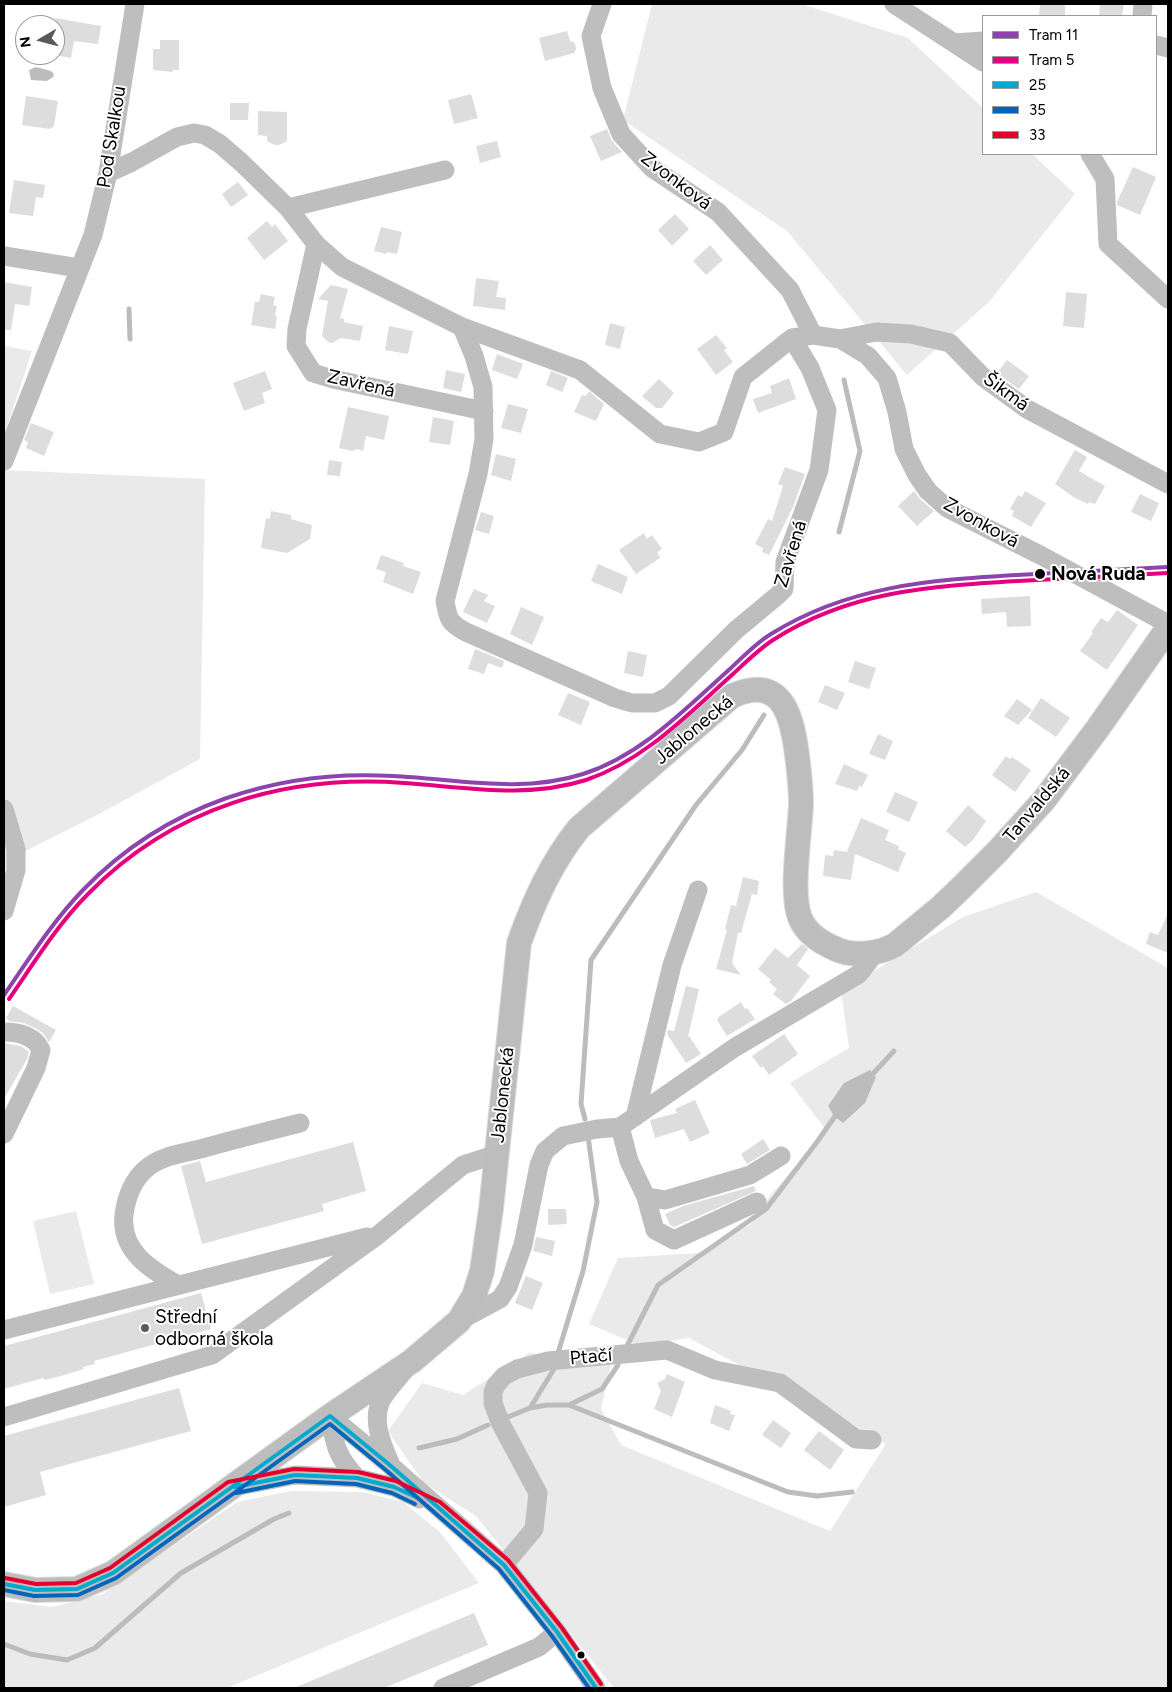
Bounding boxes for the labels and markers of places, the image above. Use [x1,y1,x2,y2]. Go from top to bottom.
place label: Nová Ruda [1051,563,1146,585]
marker: Nová Ruda [1033,567,1047,581]
place label: Střední odborná škola [155,1306,274,1350]
marker: Střední odborná škola [139,1322,151,1334]
unlabelled marker [576,1650,586,1660]

